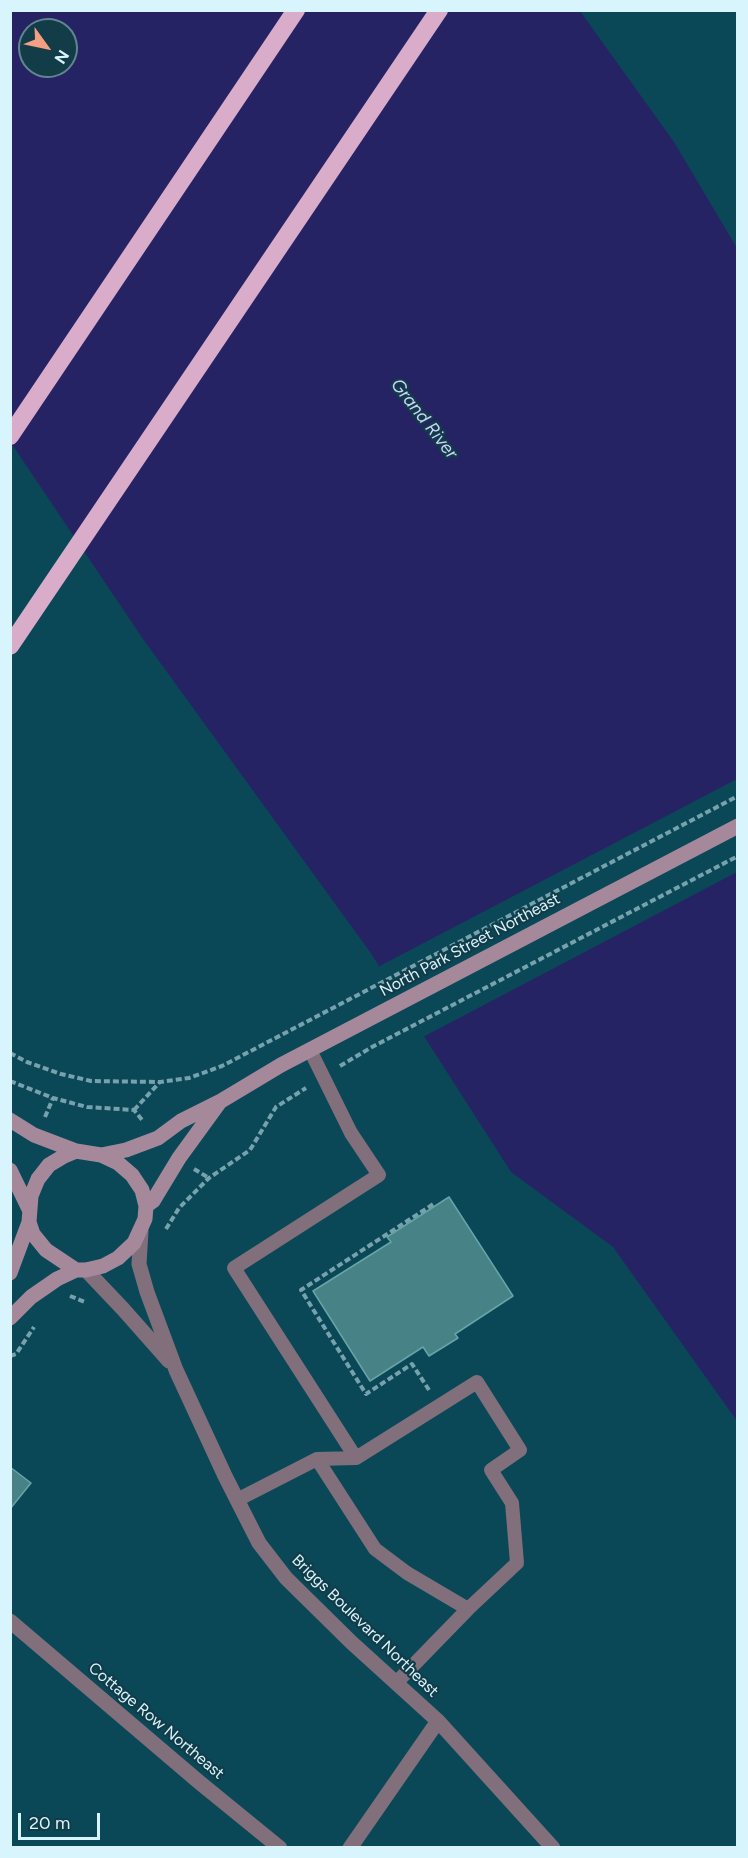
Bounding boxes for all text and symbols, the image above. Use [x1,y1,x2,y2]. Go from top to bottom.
north arrow [18,18,78,78]
text: N [51,47,73,67]
water label: Grand River [386,375,462,463]
street label: North Park Street Northeast [376,889,564,1001]
street label: Briggs Boulevard Northeast [288,1551,442,1701]
street label: Cottage Row Northeast [84,1659,228,1783]
scale bar [21,1801,104,1839]
text: 20 m [29,1812,70,1834]

